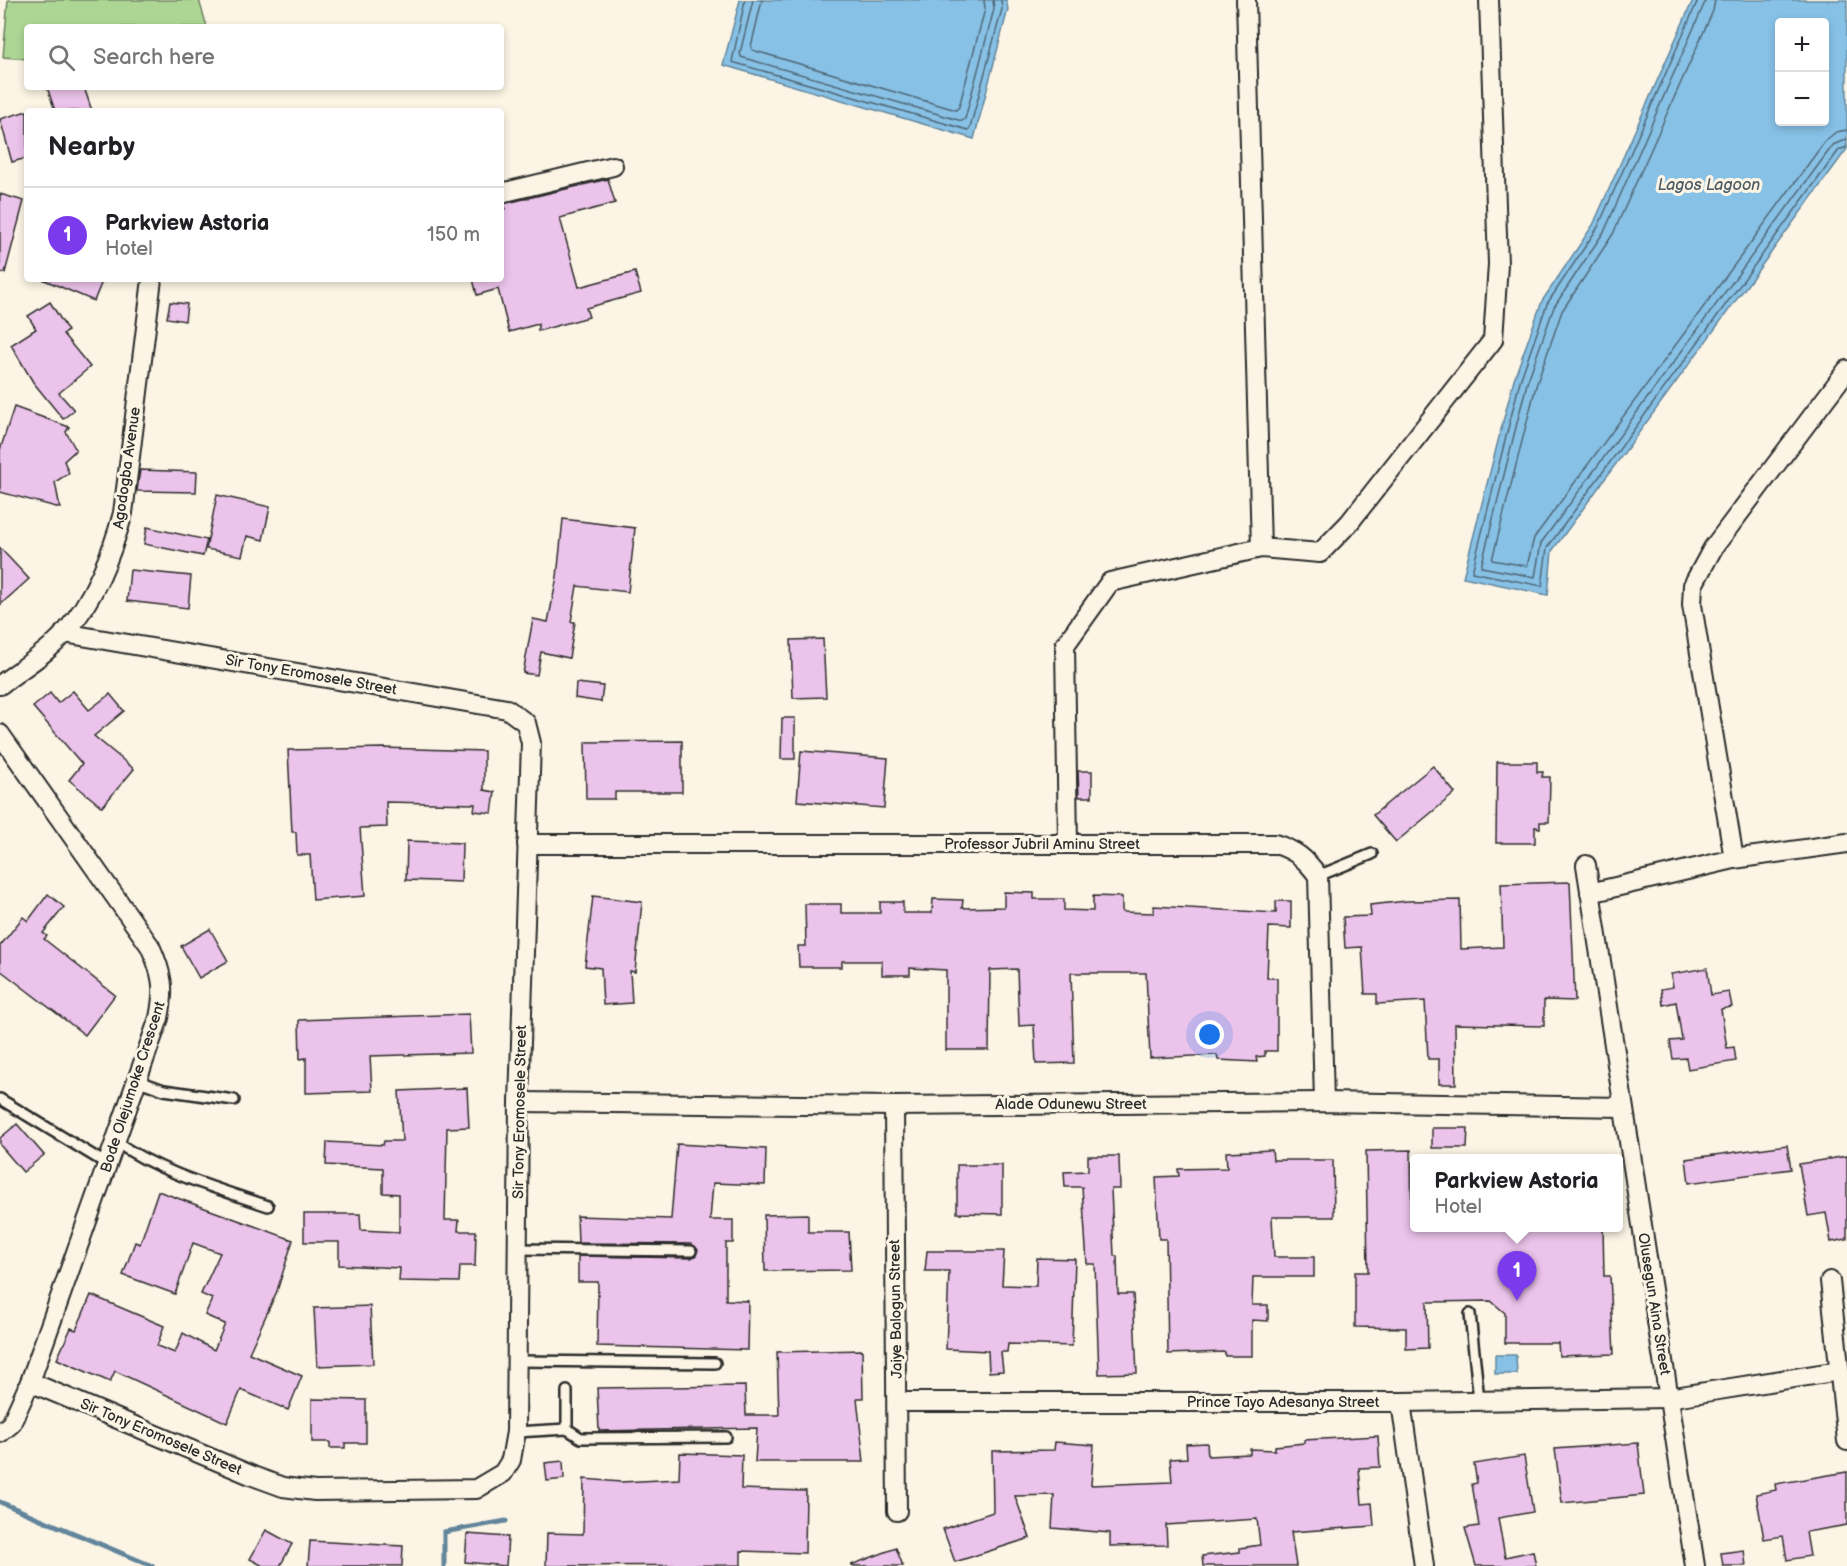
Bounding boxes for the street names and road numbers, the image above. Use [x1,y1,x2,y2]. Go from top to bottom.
street label: Agodogba Avenue [109,406,145,530]
street label: Sir Tony Eromosele Street [224,651,399,700]
street label: Professor Jubril Aminu Street [944,835,1140,854]
street label: Bode Olejumoke Crescent [96,999,170,1175]
street label: Sir Tony Eromosele Street [509,1025,531,1199]
street label: Alade Odunewu Street [995,1095,1147,1114]
street label: Olusegun Aina Street [1633,1232,1675,1377]
street label: Jaiye Balogun Street [885,1239,907,1379]
street label: Prince Tayo Adesanya Street [1187,1393,1380,1412]
street label: Sir Tony Eromosele Street [77,1394,245,1480]

